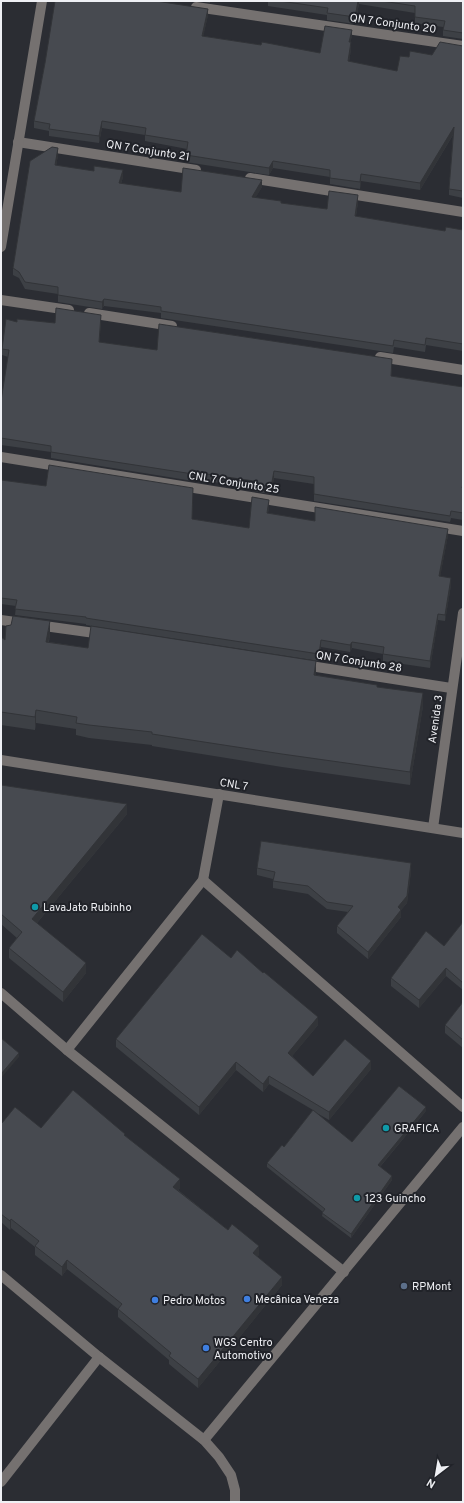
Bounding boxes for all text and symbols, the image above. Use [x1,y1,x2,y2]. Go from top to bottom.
street label: QN 7 Conjunto 20 [349,11,437,37]
street label: QN 7 Conjunto 21 [105,137,191,164]
street label: CNL 7 Conjunto 25 [187,469,280,497]
street label: QN 7 Conjunto 28 [315,648,403,676]
street label: Avenida 3 [426,694,446,744]
street label: CNL 7 [219,776,249,794]
place label: LavaJato Rubinho [43,901,132,915]
marker: LavaJato Rubinho [30,902,40,912]
place label: GRAFICA [394,1122,440,1136]
marker: GRAFICA [381,1123,391,1133]
place label: 123 Guincho [365,1192,426,1206]
marker: 123 Guincho [352,1193,362,1203]
place label: RPMont [412,1280,451,1294]
marker: RPMont [399,1281,409,1291]
place label: Mecânica Veneza [255,1293,339,1307]
place label: Pedro Motos [163,1294,225,1308]
marker: Mecânica Veneza [242,1294,252,1304]
marker: Pedro Motos [150,1295,160,1305]
place label: WGS Centro Automotivo [214,1336,273,1363]
marker: WGS Centro Automotivo [201,1343,211,1353]
north arrow [416,1455,456,1495]
text: N [424,1475,438,1491]

